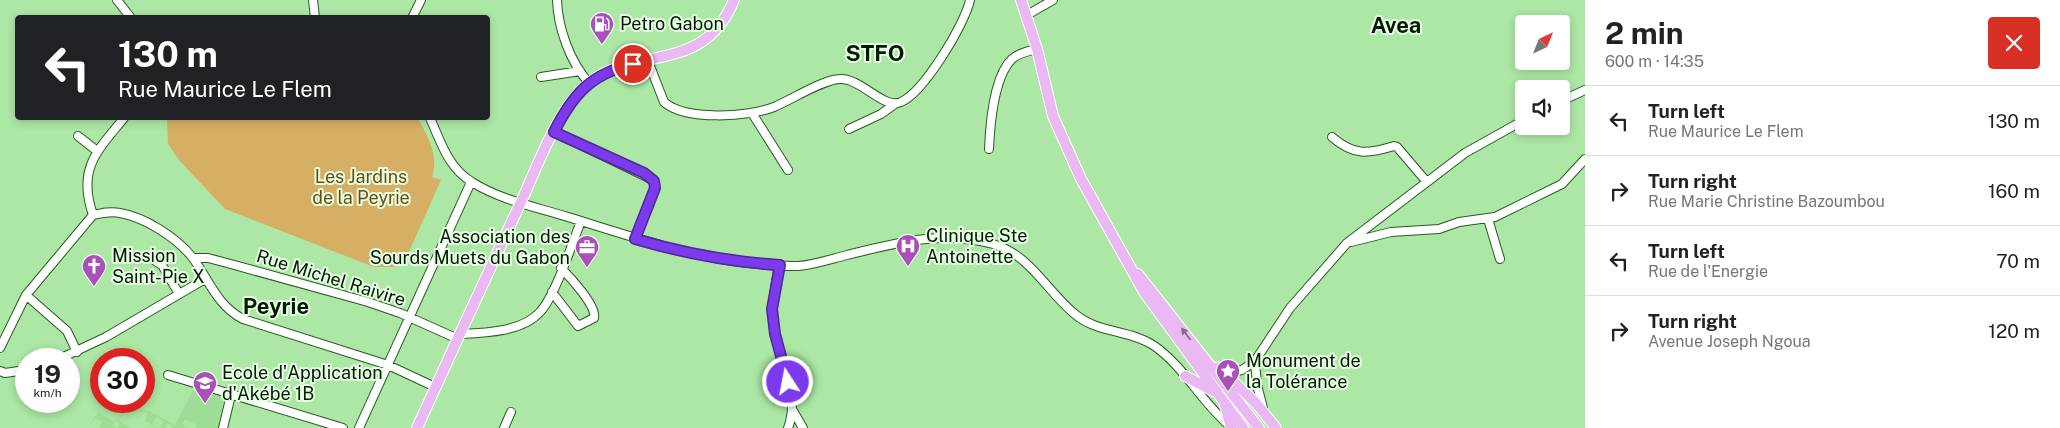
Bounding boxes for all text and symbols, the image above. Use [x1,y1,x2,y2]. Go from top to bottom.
fuel station icon: Petro Gabon [589,11,615,45]
district label: Avea [1371,12,1421,38]
place label: Petro Gabon [620,13,724,34]
north arrow [1515,15,1570,70]
map controls [1515,15,1570,135]
text: 2 min [1605,15,1684,51]
button: close [1988,17,2040,69]
text: 130 m [118,34,218,75]
icon: left [35,35,100,100]
district label: STFO [846,40,904,66]
pin [612,43,654,85]
icon: arrive [619,50,647,78]
text: 600 m · 14:35 [1605,52,1704,71]
text: Rue Maurice Le Flem [118,76,332,102]
button: sound [1515,80,1570,135]
text: Turn left [1648,100,1725,122]
icon: left [1605,107,1633,135]
text: 130 m [1988,110,2040,132]
text: Rue Maurice Le Flem [1648,122,1804,141]
park label: Les Jardins de la Peyrie [312,166,410,208]
text: Turn right [1648,170,1737,192]
icon: right [1605,177,1633,205]
text: 160 m [1988,180,2040,202]
text: Rue Marie Christine Bazoumbou [1648,192,1885,211]
place label: Clinique Ste Antoinette [926,225,1027,267]
place label: Association des Sourds Muets du Gabon [370,226,570,268]
hospital icon: Clinique Ste Antoinette [895,233,921,267]
office icon: Association des Sourds Muets du Gabon [574,234,600,268]
text: Turn left [1648,240,1725,262]
place label: Mission Saint-Pie X [112,245,205,287]
street label: Rue Michel Raivire [254,245,408,310]
icon: left [1605,247,1633,275]
text: 70 m [1996,250,2040,272]
church icon: Mission Saint-Pie X [81,253,107,287]
text: Rue de l'Energie [1648,262,1768,281]
district label: Peyrie [243,293,309,319]
text: Turn right [1648,310,1737,332]
icon: right [1605,317,1633,345]
text: 120 m [1988,320,2040,342]
one-way arrow [1181,327,1191,341]
text: Avenue Joseph Ngoua [1648,332,1811,351]
speed limit sign: 30 [90,348,155,413]
place label: Monument de la Tolérance [1246,350,1361,392]
position arrow [761,355,813,407]
place icon: Monument de la Tolérance [1215,358,1241,392]
text: 19 [34,359,61,389]
place label: Ecole d'Application d'Akébé 1B [222,362,383,404]
school or university icon: Ecole d'Application d'Akébé 1B [192,370,218,404]
text: km/h [33,386,62,400]

